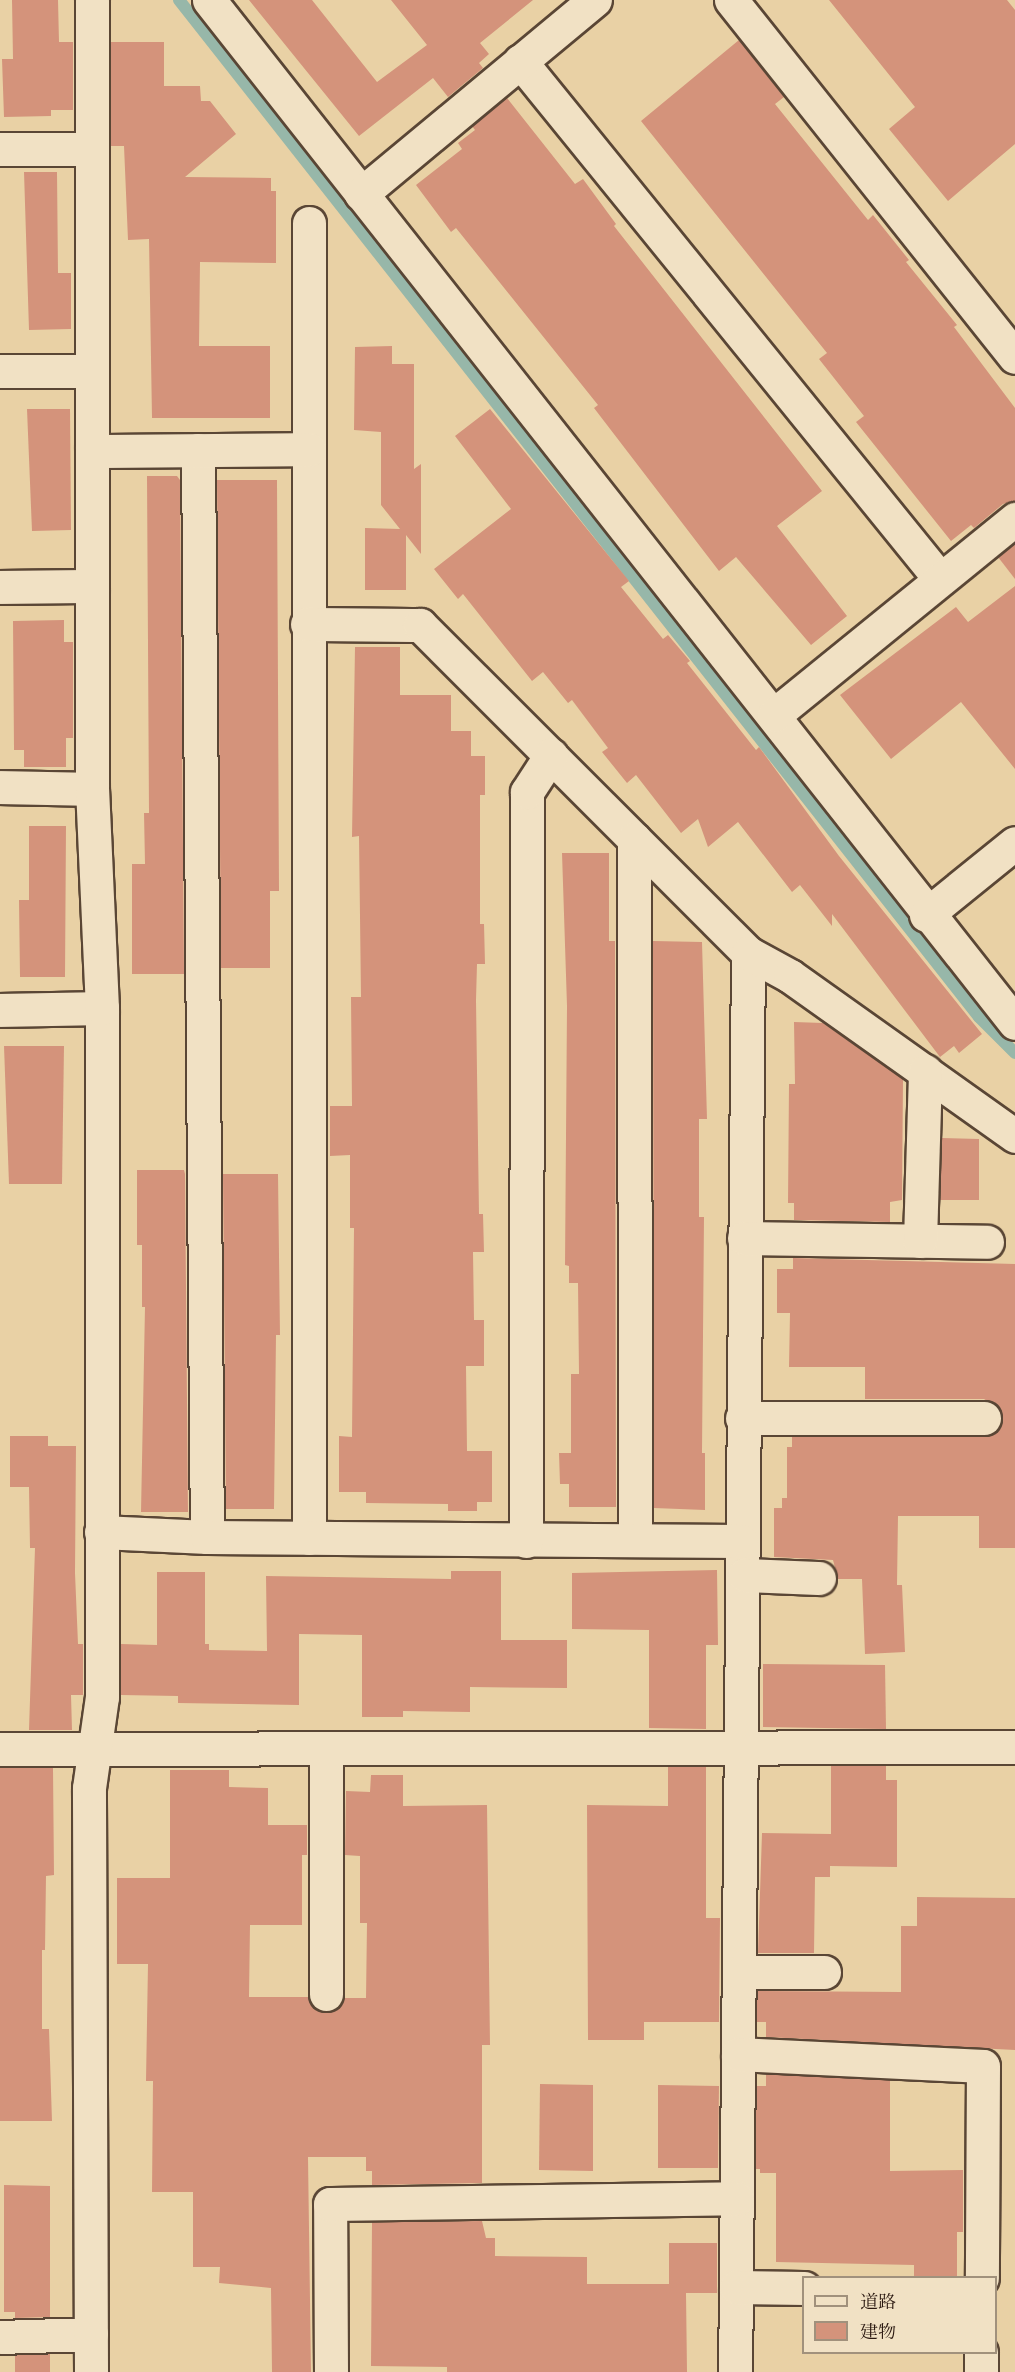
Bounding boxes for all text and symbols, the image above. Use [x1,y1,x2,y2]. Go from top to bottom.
legend [802,2276,997,2354]
text: 道路 [860,2291,896,2316]
text: 建物 [860,2321,896,2346]

